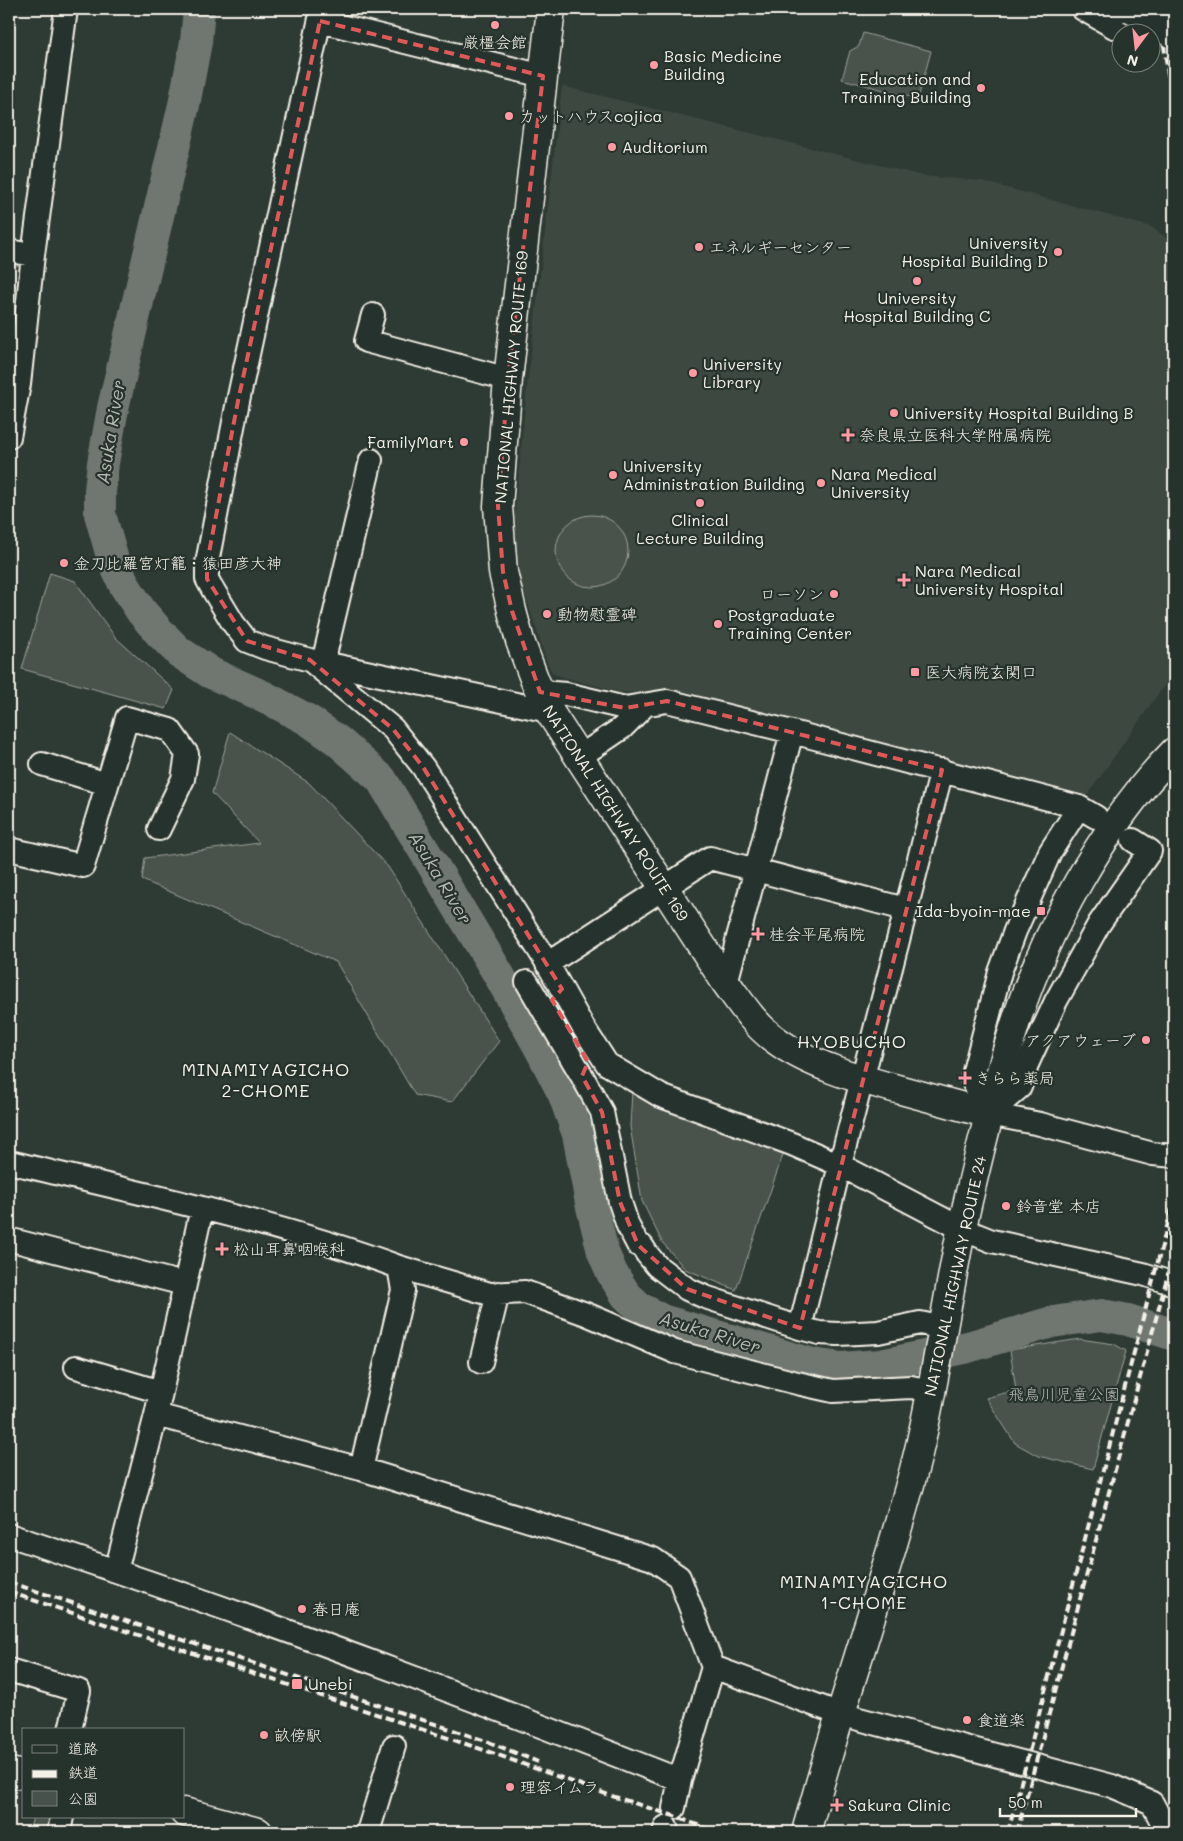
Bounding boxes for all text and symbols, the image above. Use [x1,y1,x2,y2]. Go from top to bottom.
marker: 厳橿会館 [489,19,501,31]
north arrow [1110,22,1160,72]
place label: 厳橿会館 [463,31,527,52]
place label: Basic Medicine Building [664,45,782,84]
text: N [1125,50,1140,72]
marker: Basic Medicine Building [648,59,660,71]
place label: Education and Training Building [841,68,971,107]
marker: Education and Training Building [975,82,987,94]
place label: カットハウスcojica [519,105,663,126]
marker: カットハウスcojica [503,110,515,122]
place label: Auditorium [622,136,708,157]
marker: Auditorium [606,141,618,153]
place label: University Hospital Building D [902,232,1048,271]
place label: エネルギーセンター [709,236,852,257]
marker: エネルギーセンター [693,241,705,253]
marker: University Hospital Building D [1052,246,1064,258]
street label: NATIONAL HIGHWAY ROUTE 169 [489,250,532,504]
marker: University Hospital Building C [911,275,923,287]
place label: University Hospital Building C [844,287,990,326]
place label: University Library [703,353,782,392]
marker: University Library [687,367,699,379]
water label: Asuka River [90,378,130,485]
place label: University Hospital Building B [904,402,1134,423]
marker: University Hospital Building B [888,407,900,419]
place label: 奈良県立医科大学附属病院 [859,424,1051,445]
marker: 奈良県立医科大学附属病院 [841,428,855,442]
place label: FamilyMart [367,431,454,452]
marker: FamilyMart [458,436,470,448]
place label: University Administration Building [623,455,805,494]
place label: Nara Medical University [831,463,937,502]
marker: University Administration Building [607,469,619,481]
marker: Nara Medical University [815,477,827,489]
marker: Clinical Lecture Building [694,497,706,509]
place label: Clinical Lecture Building [636,509,764,548]
place label: 金刀比羅宮灯籠・猿田彦大神 [74,552,282,573]
marker: 金刀比羅宮灯籠・猿田彦大神 [58,557,70,569]
place label: Nara Medical University Hospital [915,560,1063,599]
marker: Nara Medical University Hospital [897,573,911,587]
place label: ローソン [760,583,824,604]
marker: ローソン [828,588,840,600]
place label: 動物慰霊碑 [557,603,637,624]
place label: Postgraduate Training Center [728,604,852,643]
marker: 動物慰霊碑 [541,608,553,620]
marker: Postgraduate Training Center [712,618,724,630]
place label: 医大病院玄関口 [925,661,1037,682]
marker: 医大病院玄関口 [909,666,921,678]
street label: NATIONAL HIGHWAY ROUTE 169 [539,701,694,925]
water label: Asuka River [404,827,478,928]
place label: Ida-byoin-mae [916,900,1031,921]
marker: Ida-byoin-mae [1035,905,1047,917]
place label: 桂会平尾病院 [769,923,865,944]
marker: 桂会平尾病院 [751,927,765,941]
district label: HYOBUCHO [797,1029,907,1053]
place label: アクアウェーブ [1025,1029,1136,1050]
marker: アクアウェーブ [1140,1034,1152,1046]
district label: MINAMIYAGICHO 2-CHOME [182,1057,350,1102]
place label: きらら薬局 [975,1067,1055,1088]
marker: きらら薬局 [959,1072,971,1084]
street label: NATIONAL HIGHWAY ROUTE 24 [919,1153,990,1398]
place label: 鈴音堂 本店 [1016,1195,1101,1216]
marker: 鈴音堂 本店 [1000,1200,1012,1212]
place label: 松山耳鼻咽喉科 [233,1238,345,1259]
marker: 松山耳鼻咽喉科 [215,1242,229,1256]
water label: Asuka River [657,1305,764,1359]
park label: 飛鳥川児童公園 [1008,1383,1120,1404]
district label: MINAMIYAGICHO 1-CHOME [780,1569,948,1614]
place label: 春日庵 [312,1598,360,1619]
marker: 春日庵 [296,1603,308,1615]
place label: Unebi [308,1673,353,1694]
marker: Unebi [290,1677,304,1691]
place label: 食道楽 [977,1709,1025,1730]
marker: 食道楽 [961,1714,973,1726]
place label: 畝傍駅 [274,1724,322,1745]
legend [22,1728,185,1818]
marker: 畝傍駅 [258,1729,270,1741]
text: 道路 [68,1738,98,1758]
text: 鉄道 [68,1762,98,1782]
place label: 理容イムラ [520,1776,599,1797]
marker: 理容イムラ [504,1781,516,1793]
scale bar [1000,1786,1137,1818]
text: 公園 [68,1788,98,1808]
text: 50 m [1008,1792,1043,1812]
place label: Sakura Clinic [848,1794,951,1815]
marker: Sakura Clinic [830,1798,844,1812]

